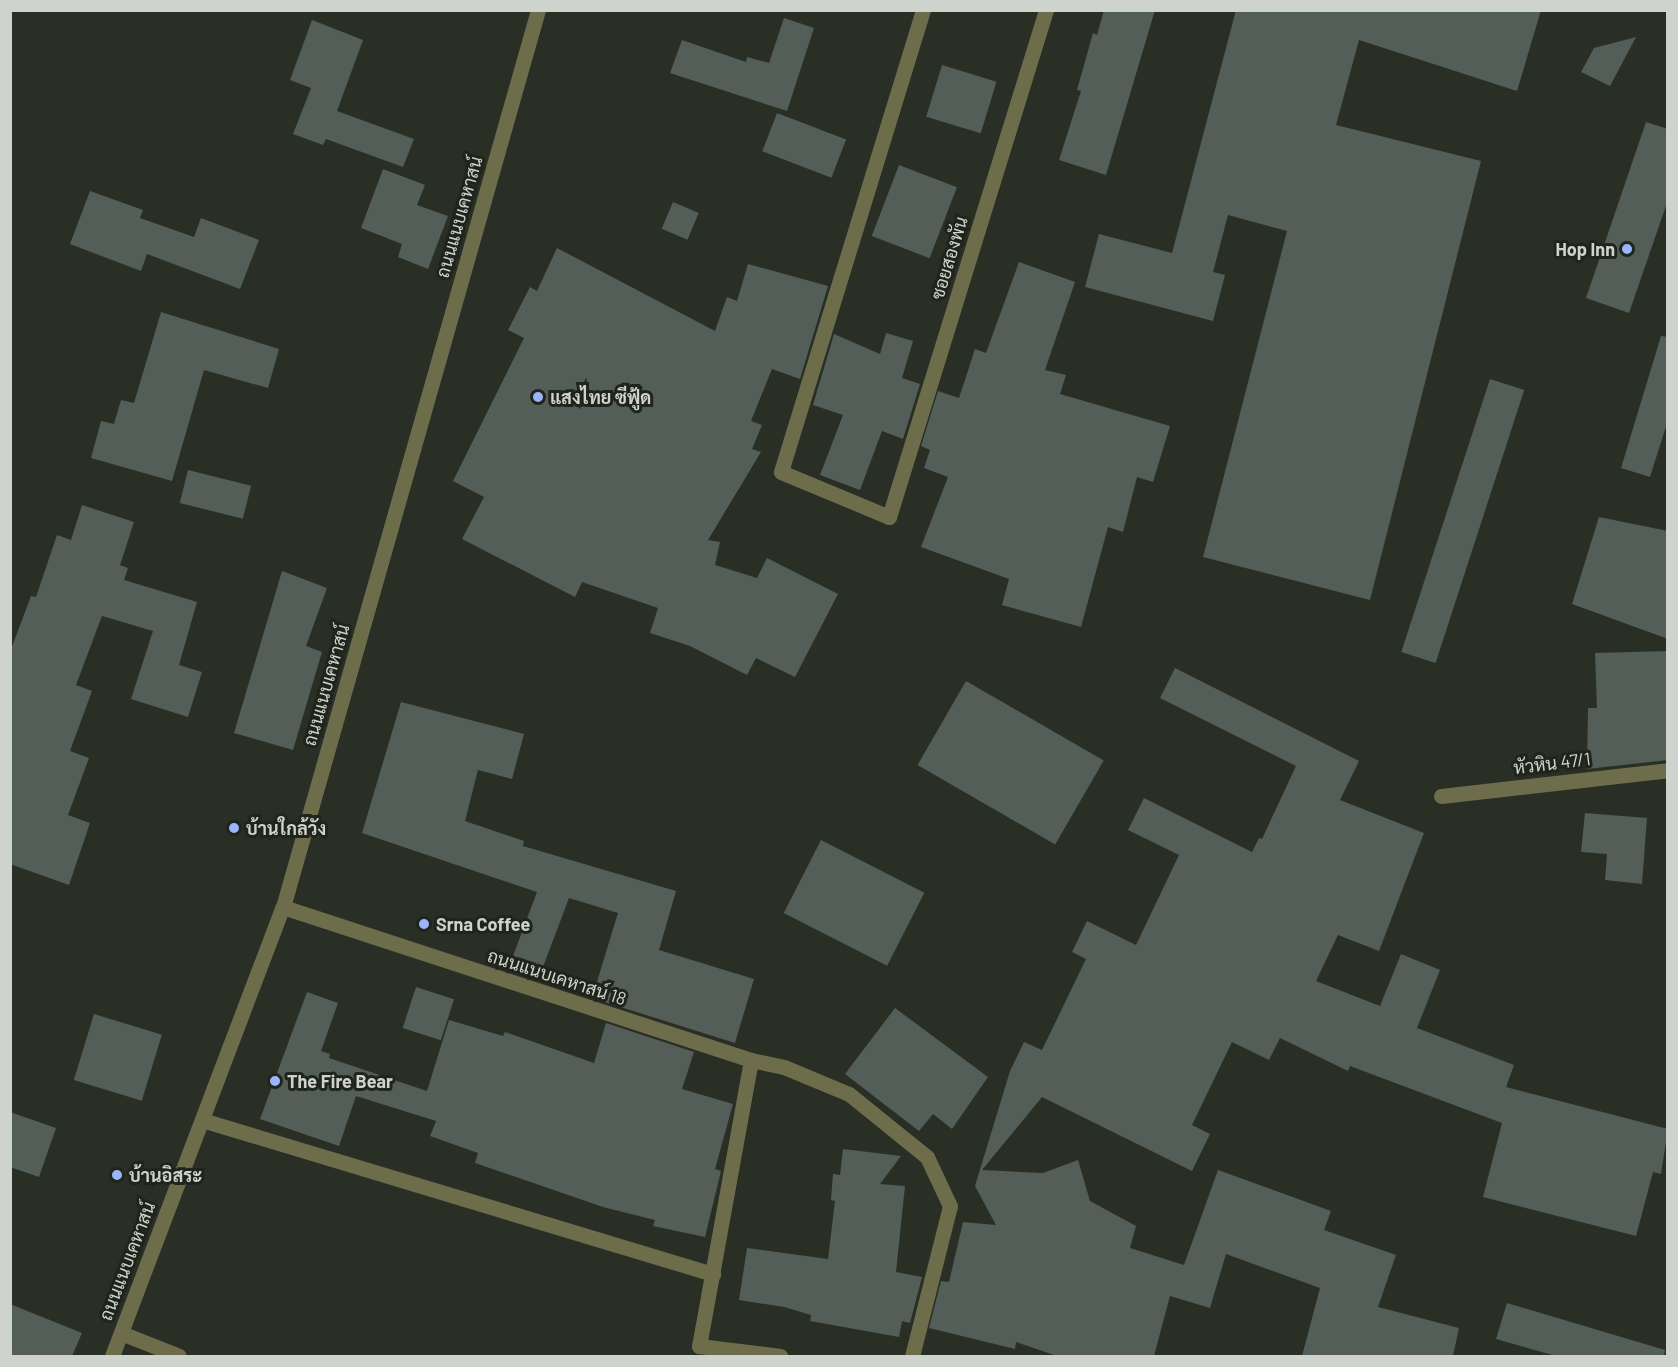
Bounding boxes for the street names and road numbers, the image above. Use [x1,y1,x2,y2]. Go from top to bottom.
street label: ถนนแนบเคหาสน์ [431,154,487,280]
street label: ซอยสองพัน [926,214,972,302]
street label: ถนนแนบเคหาสน์ [298,622,354,748]
street label: หัวหิน 47/1 [1512,748,1592,778]
street label: ถนนแนบเคหาสน์ 18 [485,944,629,1010]
street label: ถนนแนบเคหาสน์ [94,1199,160,1323]

